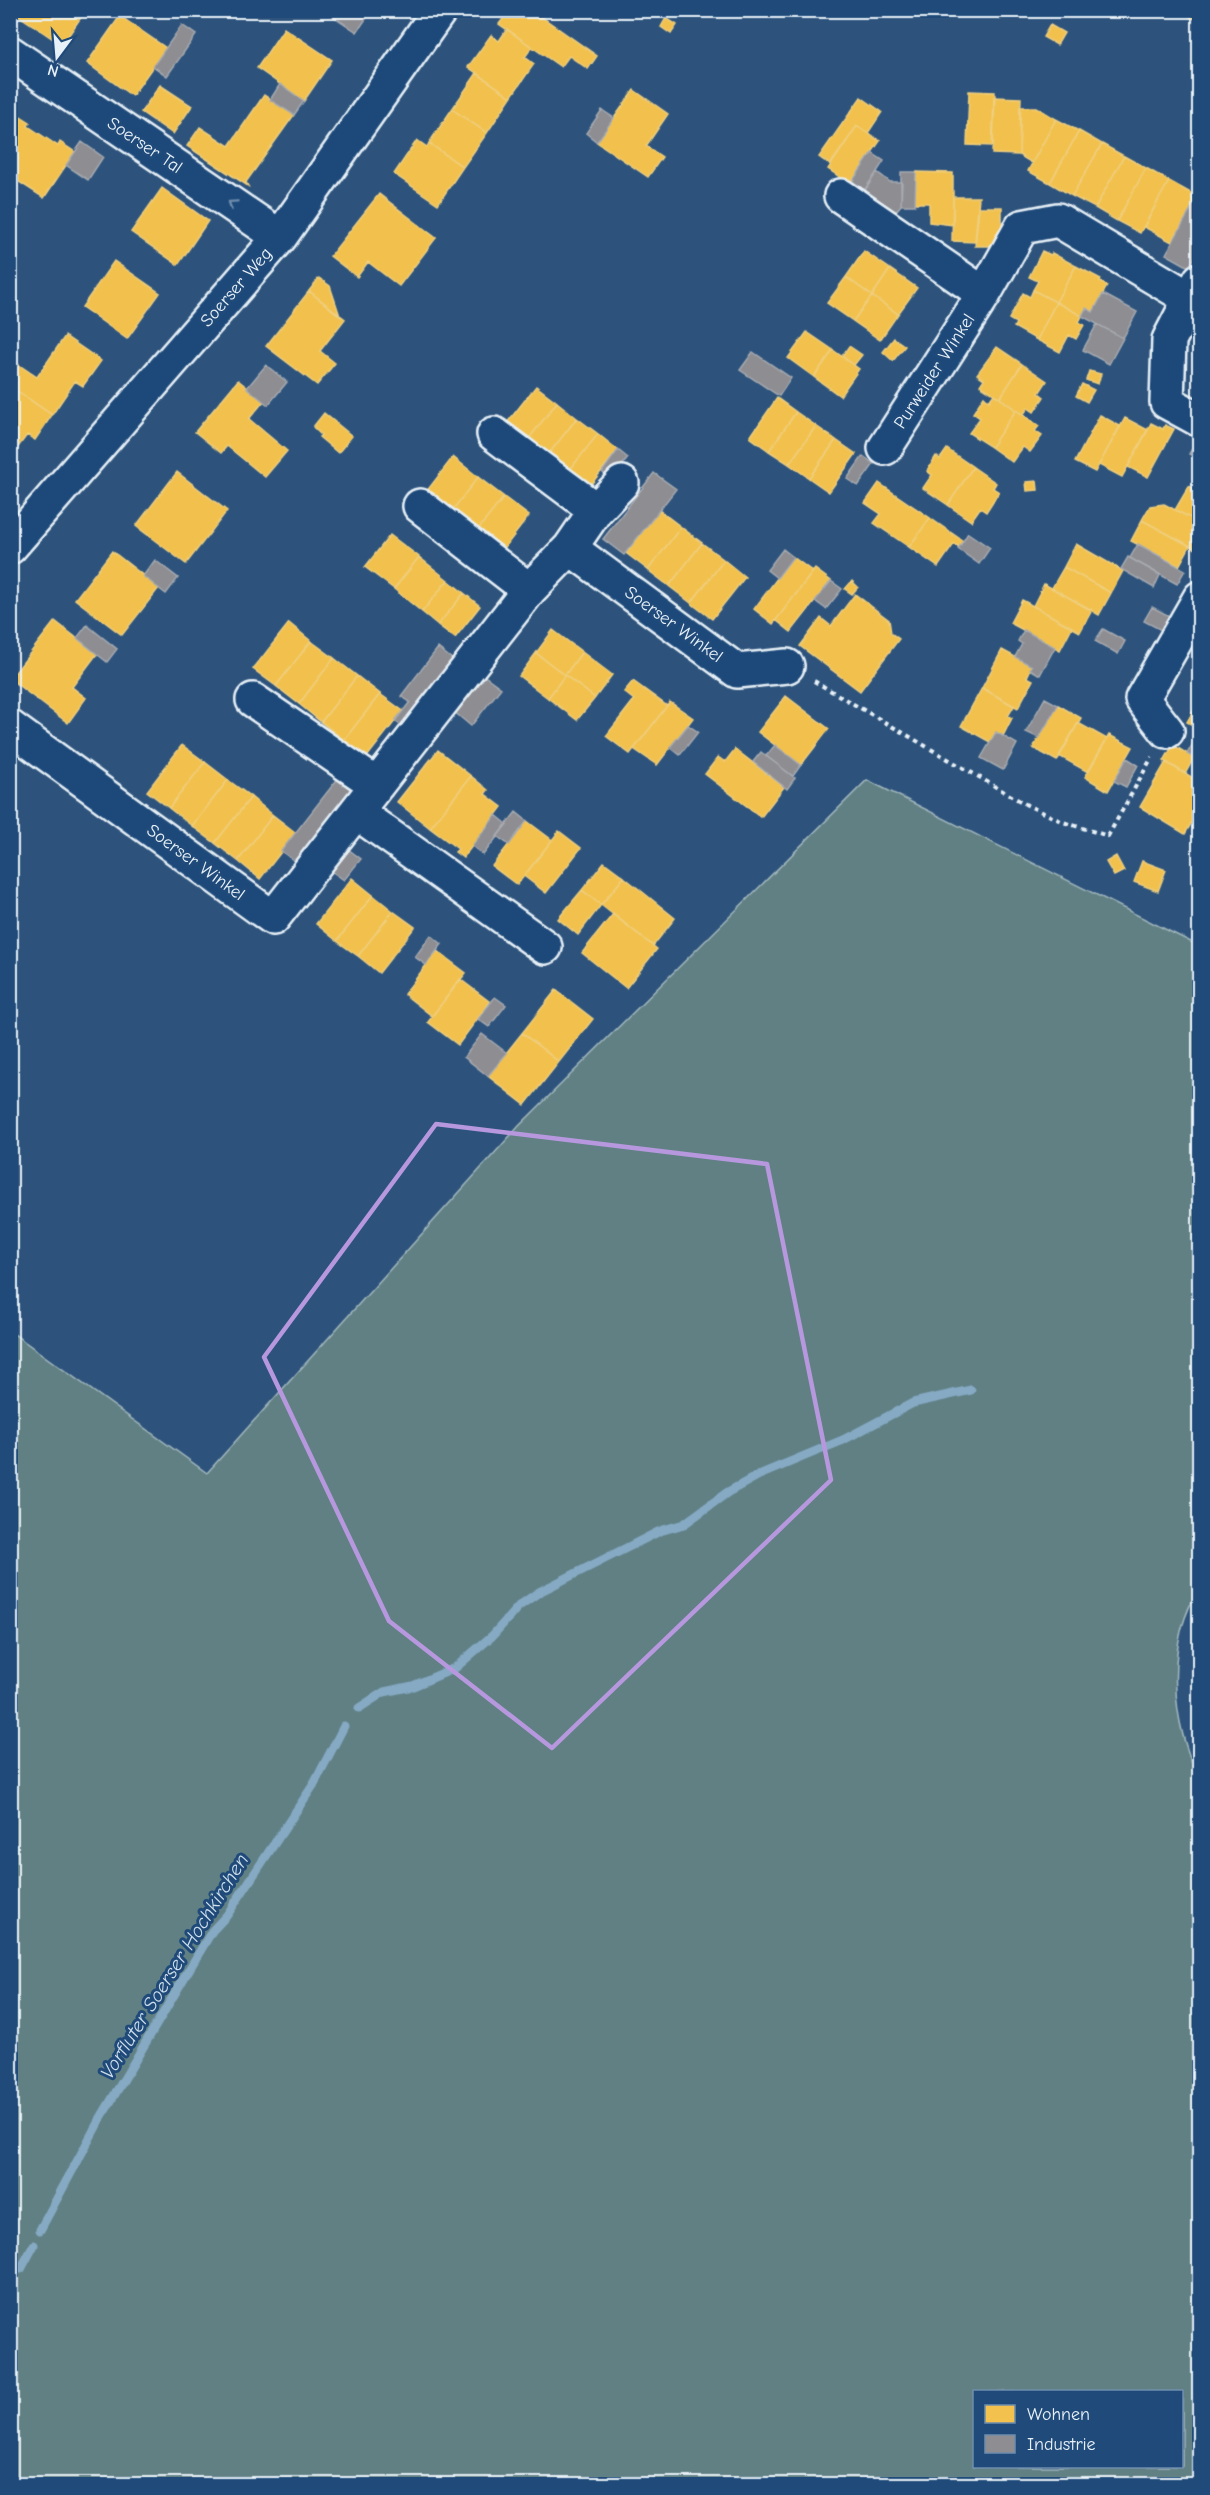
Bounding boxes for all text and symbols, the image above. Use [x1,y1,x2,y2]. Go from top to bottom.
north arrow [27,27,87,87]
text: N [46,60,61,81]
street label: Soerser Tal [103,113,186,178]
one-way arrow [227,200,238,211]
street label: Soerser Weg [196,243,277,331]
street label: Purweider Winkel [889,310,979,433]
street label: Soerser Winkel [621,582,727,667]
street label: Soerser Winkel [143,820,249,905]
water label: Vorfluter Soerser Hochkirchen [96,1850,253,2083]
legend [973,2390,1183,2468]
text: Wohnen [1027,2404,1090,2425]
text: Industrie [1027,2434,1096,2455]

